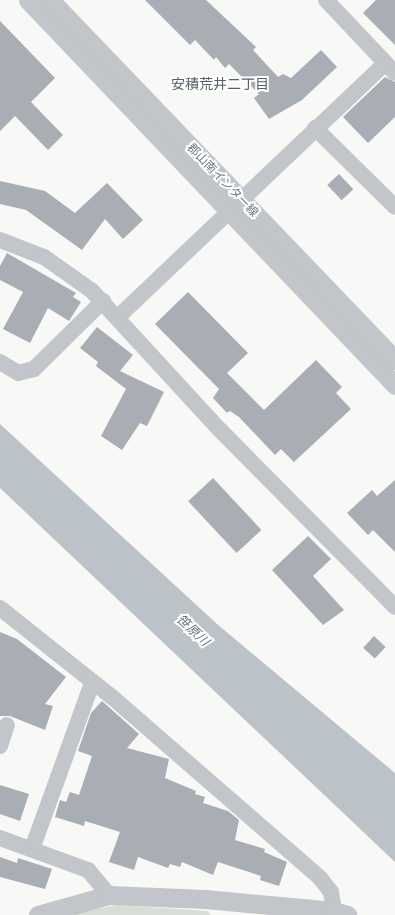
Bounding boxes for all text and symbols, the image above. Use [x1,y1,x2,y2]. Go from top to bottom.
district label: 安積荒井二丁目 [171,76,269,92]
street label: 郡山南インター線 [184,140,262,220]
water label: 笹原川 [173,611,213,649]

